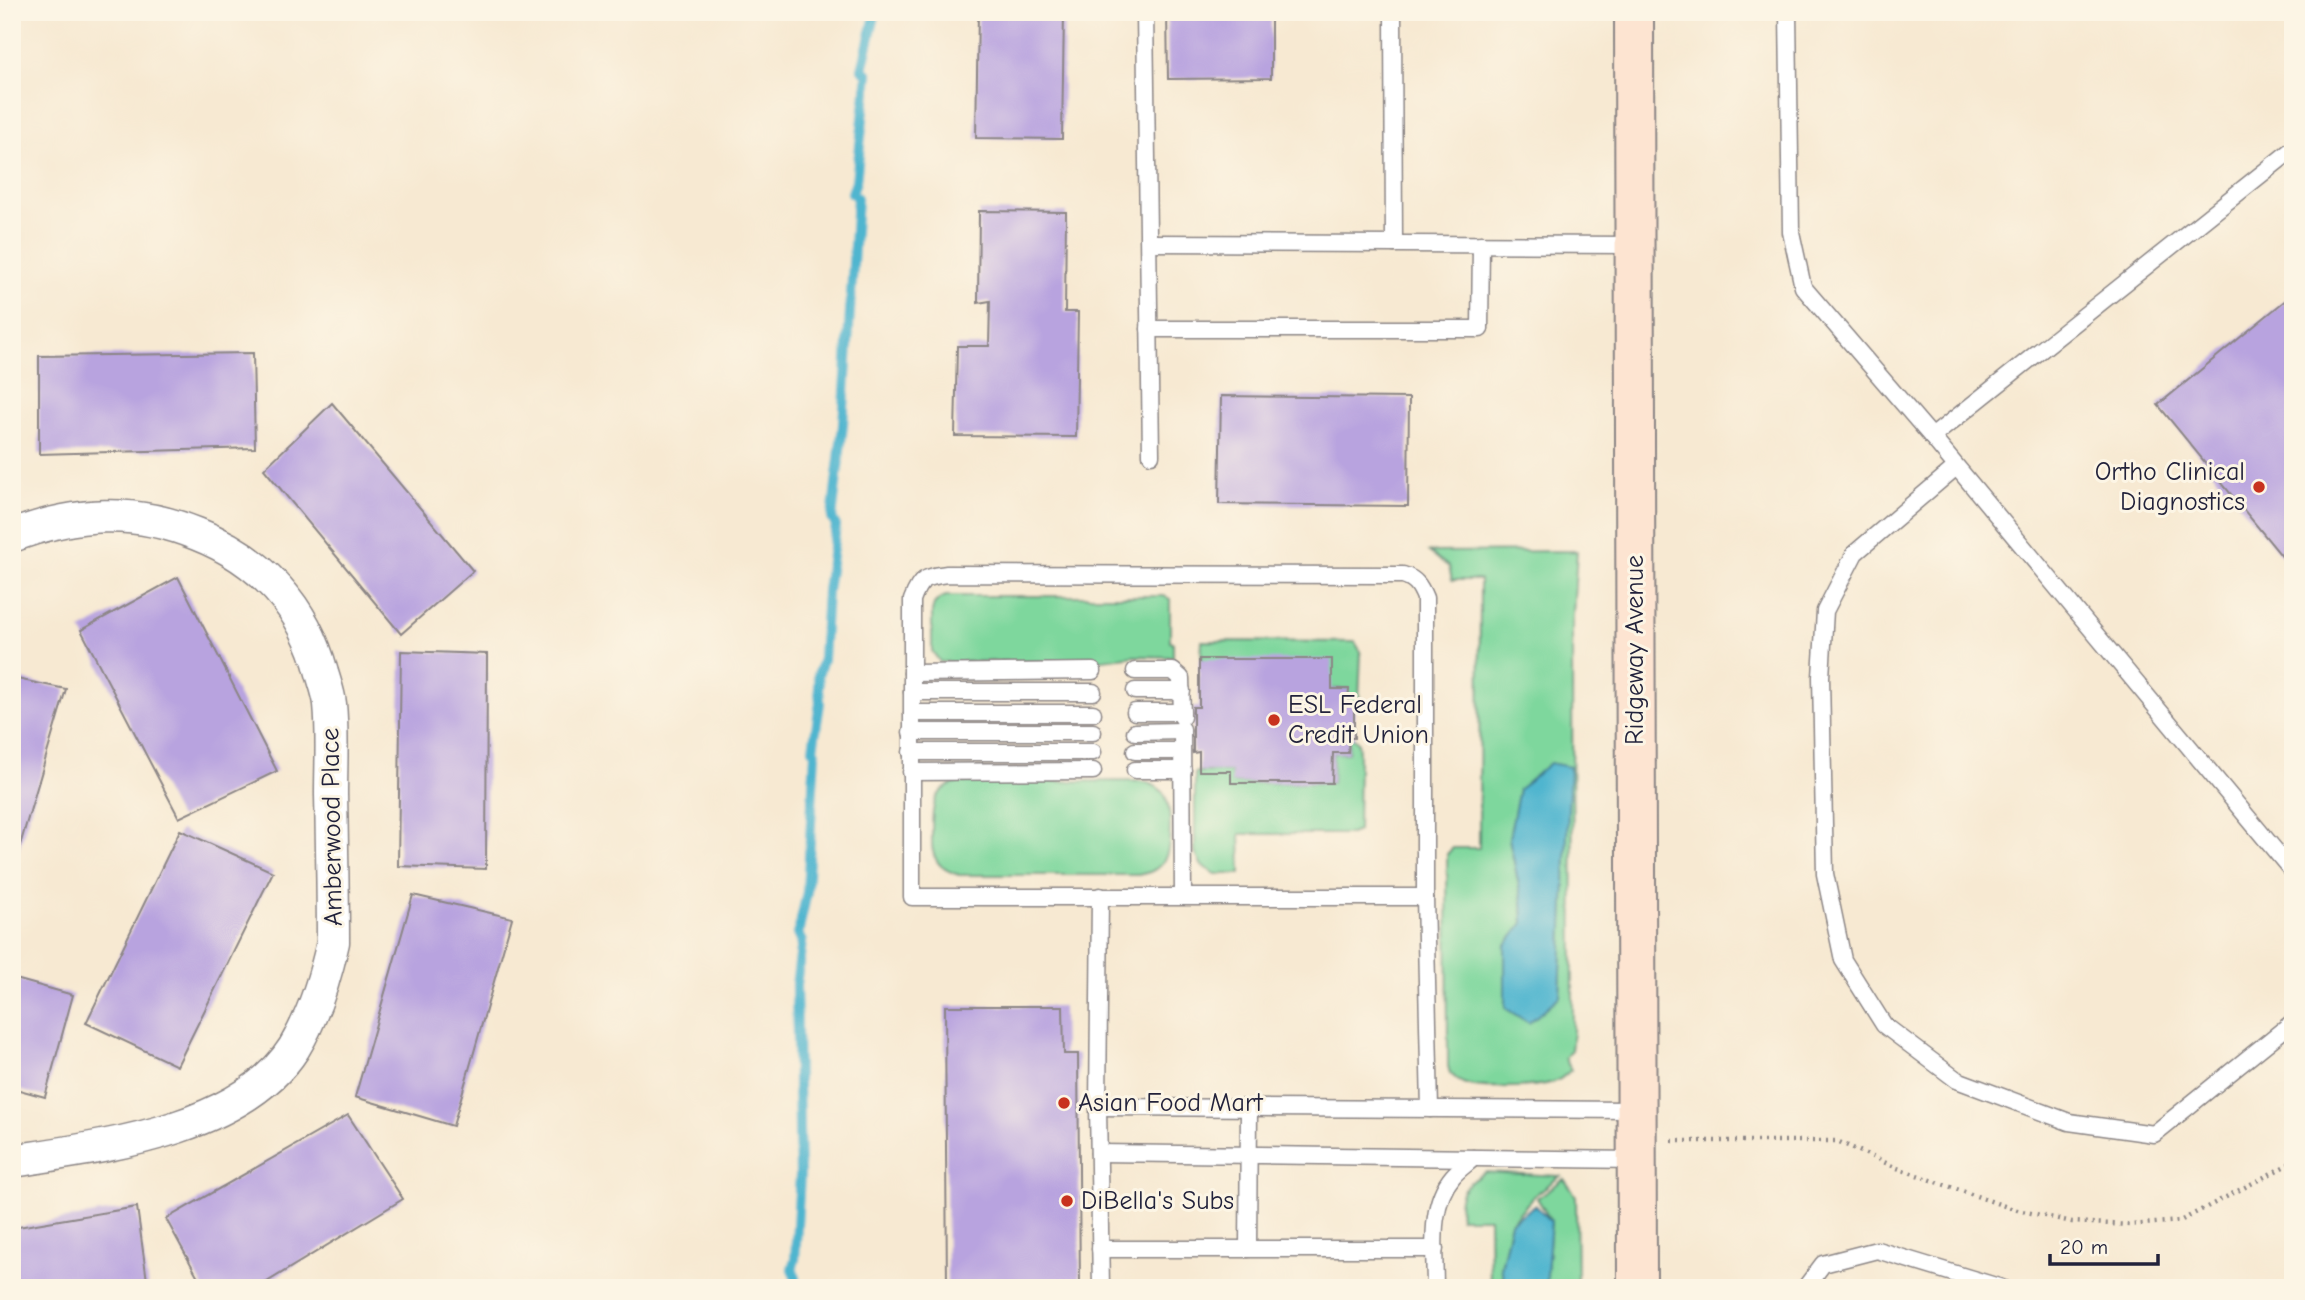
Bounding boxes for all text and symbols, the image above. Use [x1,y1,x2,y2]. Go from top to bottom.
place label: Ortho Clinical Diagnostics [2095,457,2245,517]
marker: Ortho Clinical Diagnostics [2251,479,2267,495]
street label: Ridgeway Avenue [1620,555,1650,745]
place label: ESL Federal Credit Union [1288,690,1429,750]
marker: ESL Federal Credit Union [1266,712,1282,728]
street label: Amberwood Place [315,728,349,926]
place label: Asian Food Mart [1078,1088,1264,1118]
marker: Asian Food Mart [1056,1095,1072,1111]
place label: DiBella's Subs [1081,1186,1234,1216]
marker: DiBella's Subs [1059,1193,1075,1209]
scale bar [2050,1223,2158,1267]
text: 20 m [2060,1235,2108,1259]

